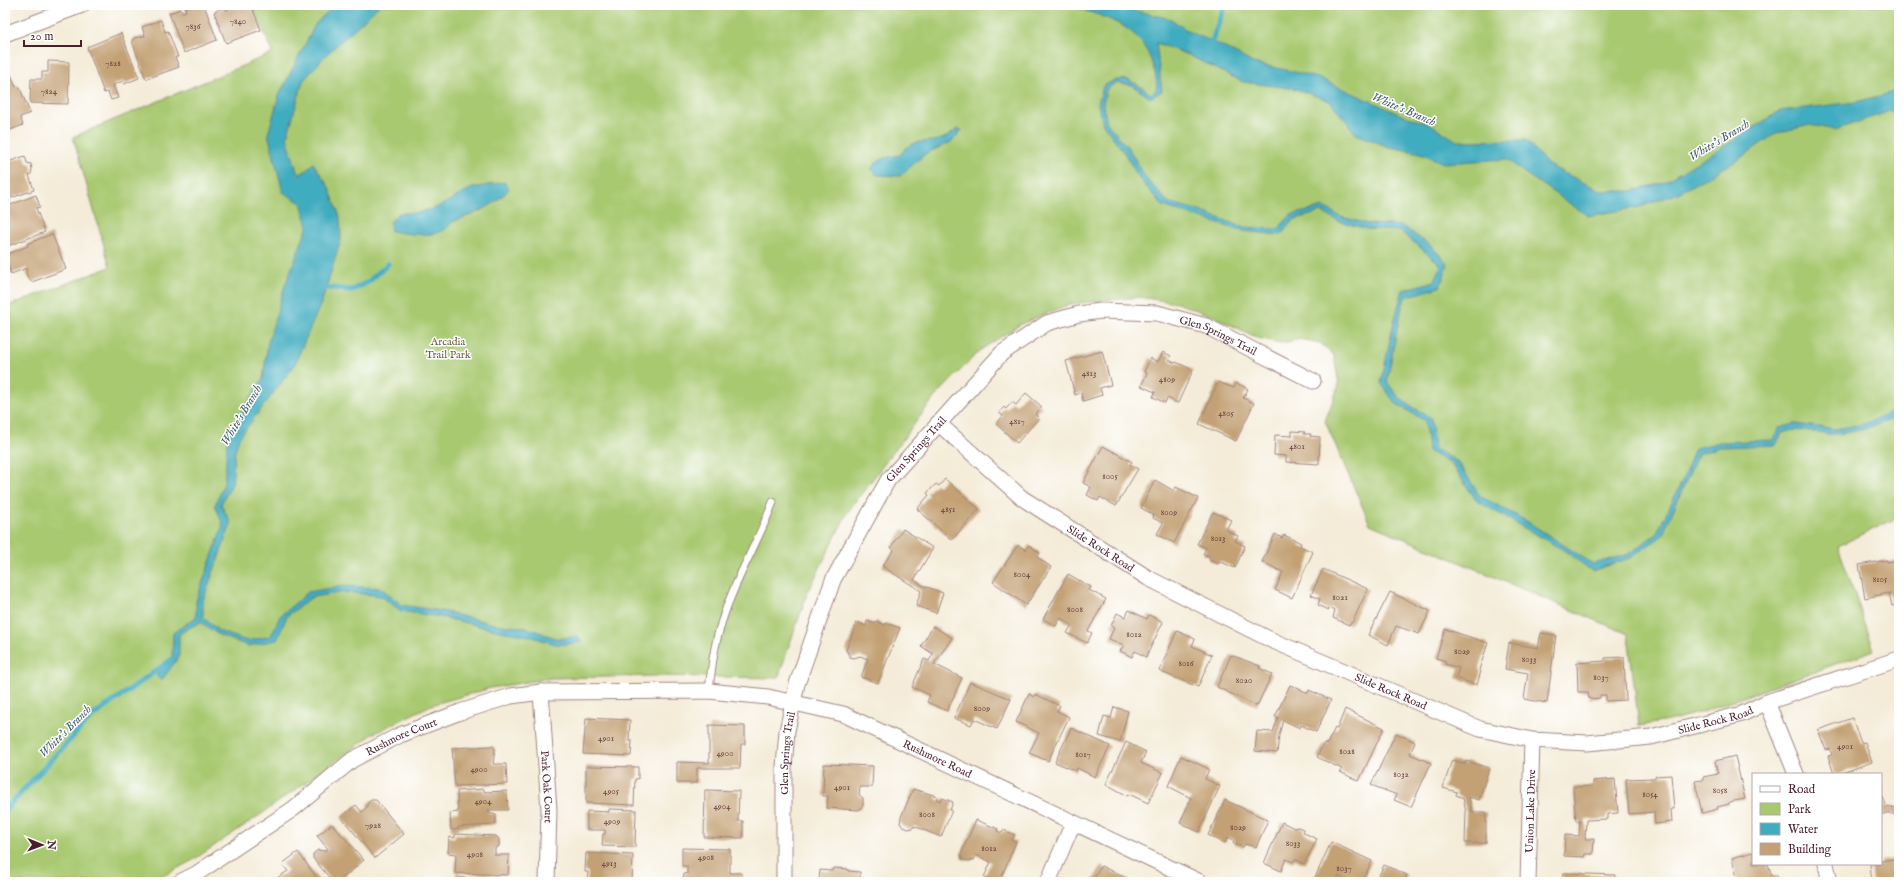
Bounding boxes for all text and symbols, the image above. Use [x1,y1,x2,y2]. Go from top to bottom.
house number: 7840 [230,16,246,27]
house number: 7836 [186,21,201,32]
scale bar [24,22,81,48]
text: 20 m [30,29,53,44]
house number: 7828 [105,58,121,69]
house number: 7824 [41,86,58,97]
water label: White's Branch [1370,89,1438,130]
water label: White's Branch [1686,117,1752,164]
street label: Glen Springs Trail [1178,313,1259,359]
park label: Arcadia Trail Park [425,335,471,362]
house number: 4813 [1082,368,1096,379]
house number: 4809 [1159,374,1175,385]
water label: White's Branch [218,382,265,448]
house number: 4805 [1218,408,1235,419]
street label: Glen Springs Trail [883,414,950,486]
house number: 4817 [1009,416,1025,427]
house number: 4801 [1289,441,1305,452]
house number: 8005 [1102,471,1119,482]
house number: 4851 [941,504,955,515]
house number: 8009 [1161,507,1177,518]
street label: Slide Rock Road [1064,522,1137,576]
house number: 8013 [1211,533,1225,544]
house number: 8004 [1014,569,1031,580]
house number: 8105 [1873,574,1888,585]
house number: 8021 [1332,592,1348,603]
house number: 8008 [1067,604,1083,615]
house number: 8012 [1126,629,1142,640]
house number: 8029 [1454,646,1470,657]
house number: 8033 [1522,654,1536,665]
house number: 8016 [1178,658,1194,669]
street label: Slide Rock Road [1352,670,1429,714]
house number: 8037 [1593,672,1609,683]
house number: 8020 [1236,675,1252,686]
water label: White's Branch [36,702,95,761]
house number: 8009 [974,703,990,714]
street label: Slide Rock Road [1677,704,1756,738]
street label: Glen Springs Trail [778,710,799,795]
street label: Rushmore Court [364,715,440,760]
house number: 4901 [598,733,614,744]
street label: Rushmore Road [900,737,974,782]
house number: 4901 [1837,741,1853,752]
house number: 8028 [1339,746,1355,757]
house number: 4900 [716,748,734,759]
house number: 8017 [1075,749,1091,760]
street label: Park Oak Court [537,750,555,824]
house number: 4900 [470,764,488,775]
house number: 8032 [1393,769,1409,780]
street label: Union Lake Drive [1523,769,1539,853]
legend [1752,773,1882,865]
house number: 4901 [834,782,850,793]
text: Road [1788,782,1816,797]
house number: 8058 [1713,785,1728,796]
house number: 4905 [603,786,620,797]
house number: 8054 [1642,789,1658,800]
house number: 4904 [474,796,492,807]
house number: 4904 [713,801,731,812]
text: Park [1788,802,1811,817]
house number: 8008 [919,809,935,820]
house number: 4909 [604,816,620,827]
house number: 7928 [365,820,381,831]
house number: 8029 [1230,822,1246,833]
text: Water [1788,822,1819,837]
north arrow [22,825,62,865]
house number: 8033 [1286,838,1300,849]
text: N [44,839,58,851]
text: Building [1788,842,1832,857]
house number: 8012 [981,843,997,854]
house number: 4908 [467,849,484,860]
house number: 4908 [698,852,715,863]
house number: 4913 [601,858,617,869]
house number: 8037 [1336,863,1352,874]

